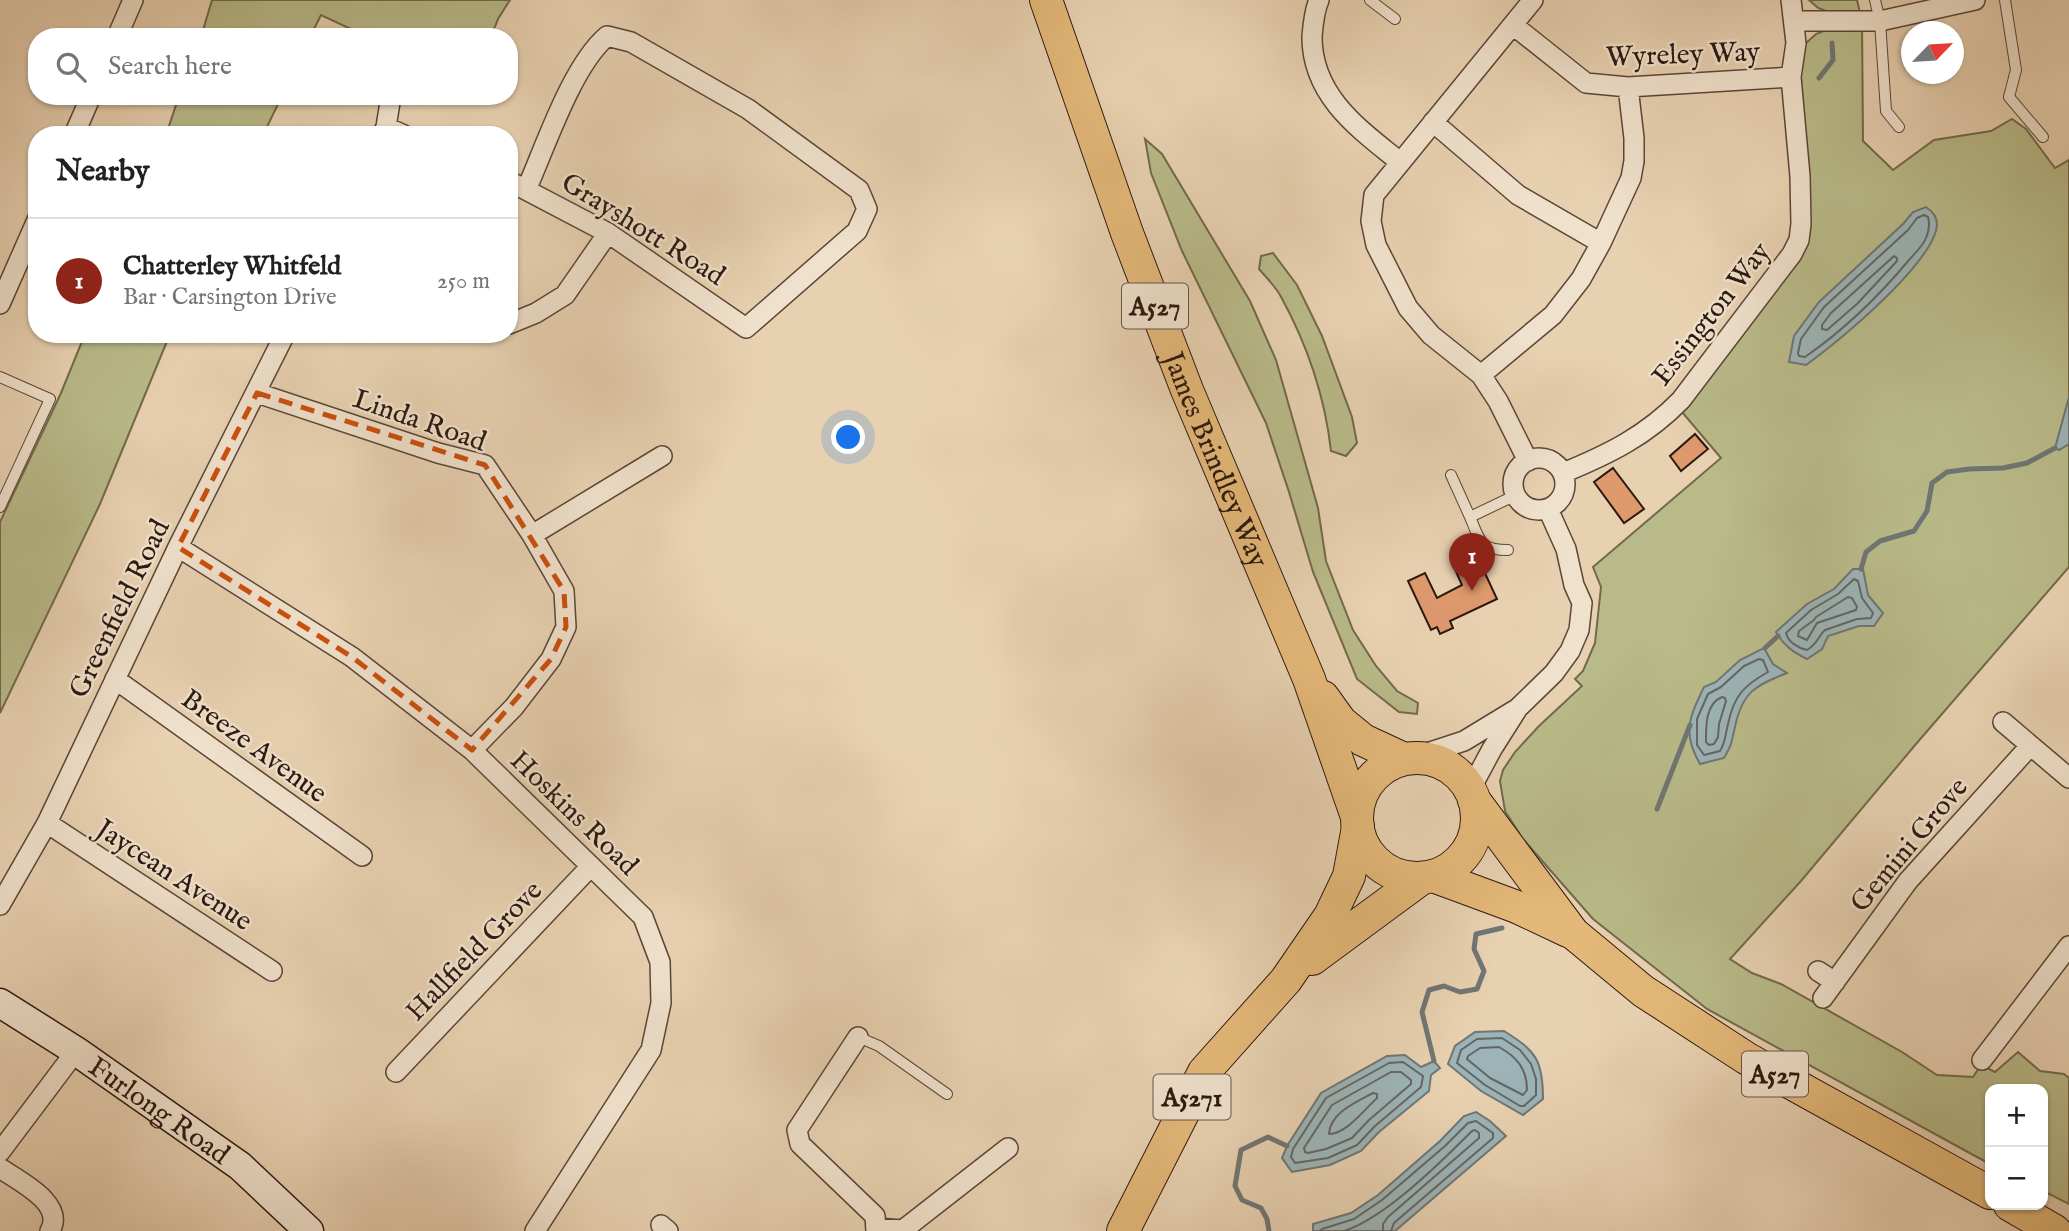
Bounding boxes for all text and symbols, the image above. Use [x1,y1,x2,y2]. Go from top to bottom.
north arrow [1901,21,1964,84]
search box [28,28,518,105]
street label: Wyreley Way [1605,35,1761,76]
icon: search [52,48,90,86]
text: Search here [108,50,232,83]
text: Nearby [56,153,149,191]
street label: Grayshott Road [554,166,731,294]
street label: Essington Way [1645,235,1779,393]
text: Chatterley Whitfeld [123,250,341,283]
text: 1 [75,267,83,296]
text: 250 m [437,267,490,296]
text: Bar · Carsington Drive [123,283,337,312]
road number: A527 [1122,284,1188,328]
street label: James Brindley Way [1153,345,1275,573]
street label: Linda Road [348,382,491,461]
your location [831,420,865,454]
street label: Greenfield Road [62,514,179,704]
pin: 1 [1449,533,1495,591]
street label: Breeze Avenue [174,682,334,812]
street label: Hoskins Road [502,744,645,884]
street label: Gemini Grove [1843,771,1977,920]
street label: Jaycean Avenue [86,811,259,940]
street label: Hallfield Grove [399,874,551,1029]
street label: Furlong Road [81,1050,236,1173]
road number: A527 [1742,1051,1808,1096]
road number: A5271 [1154,1074,1230,1120]
map controls [1985,1084,2048,1210]
button: + [1985,1084,2048,1147]
button: − [1985,1147,2048,1210]

